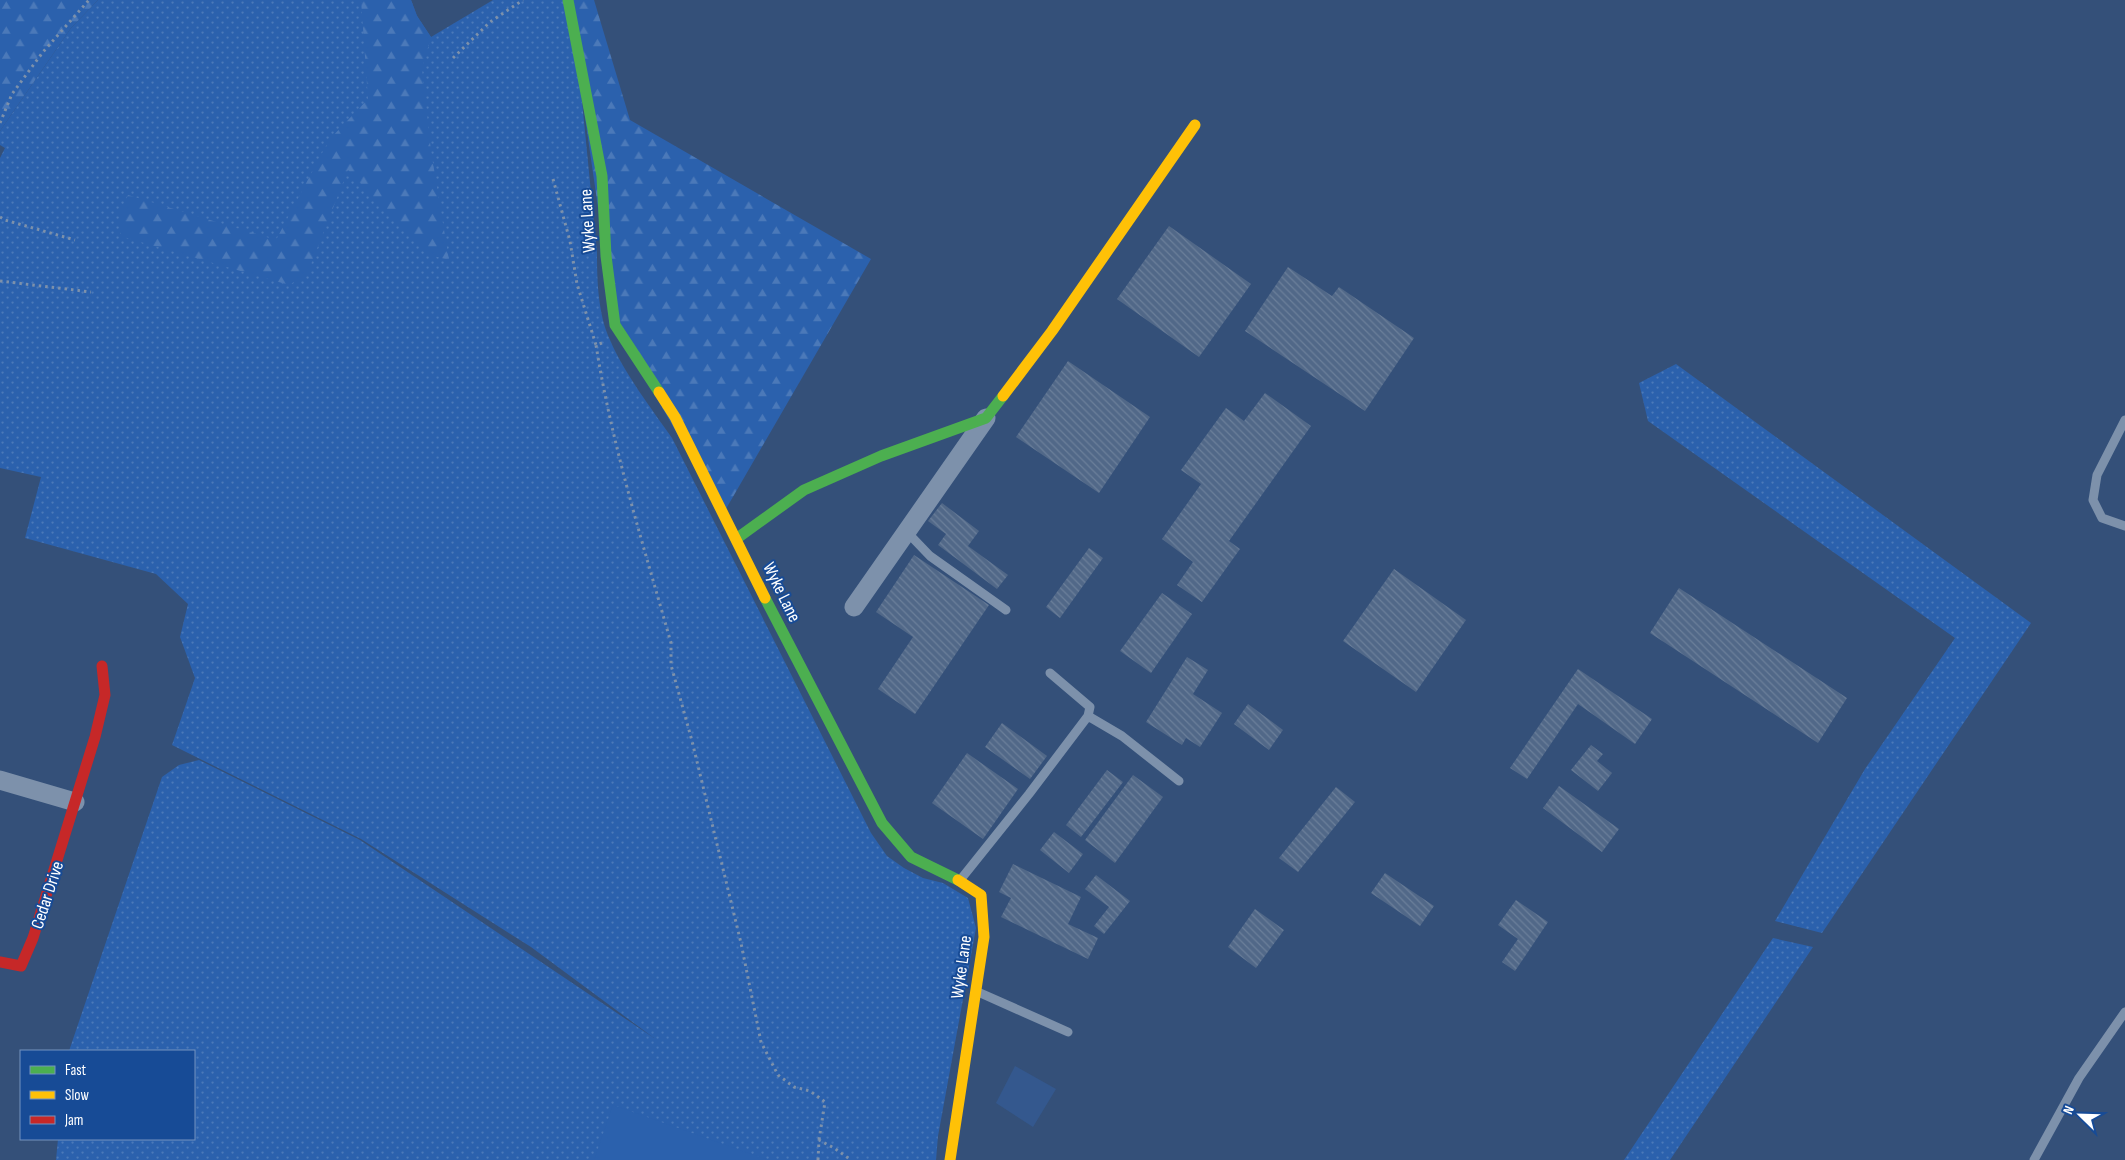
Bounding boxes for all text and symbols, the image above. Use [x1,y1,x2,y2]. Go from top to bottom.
street label: Wyke Lane [575,189,600,253]
street label: Wyke Lane [758,559,805,625]
street label: Cedar Drive [27,859,68,932]
street label: Wyke Lane [947,934,976,1000]
legend [20,1050,195,1140]
text: Fast [65,1061,87,1080]
text: Slow [65,1086,89,1105]
north arrow [2055,1090,2105,1140]
text: N [2059,1103,2078,1117]
text: Jam [64,1111,83,1130]

